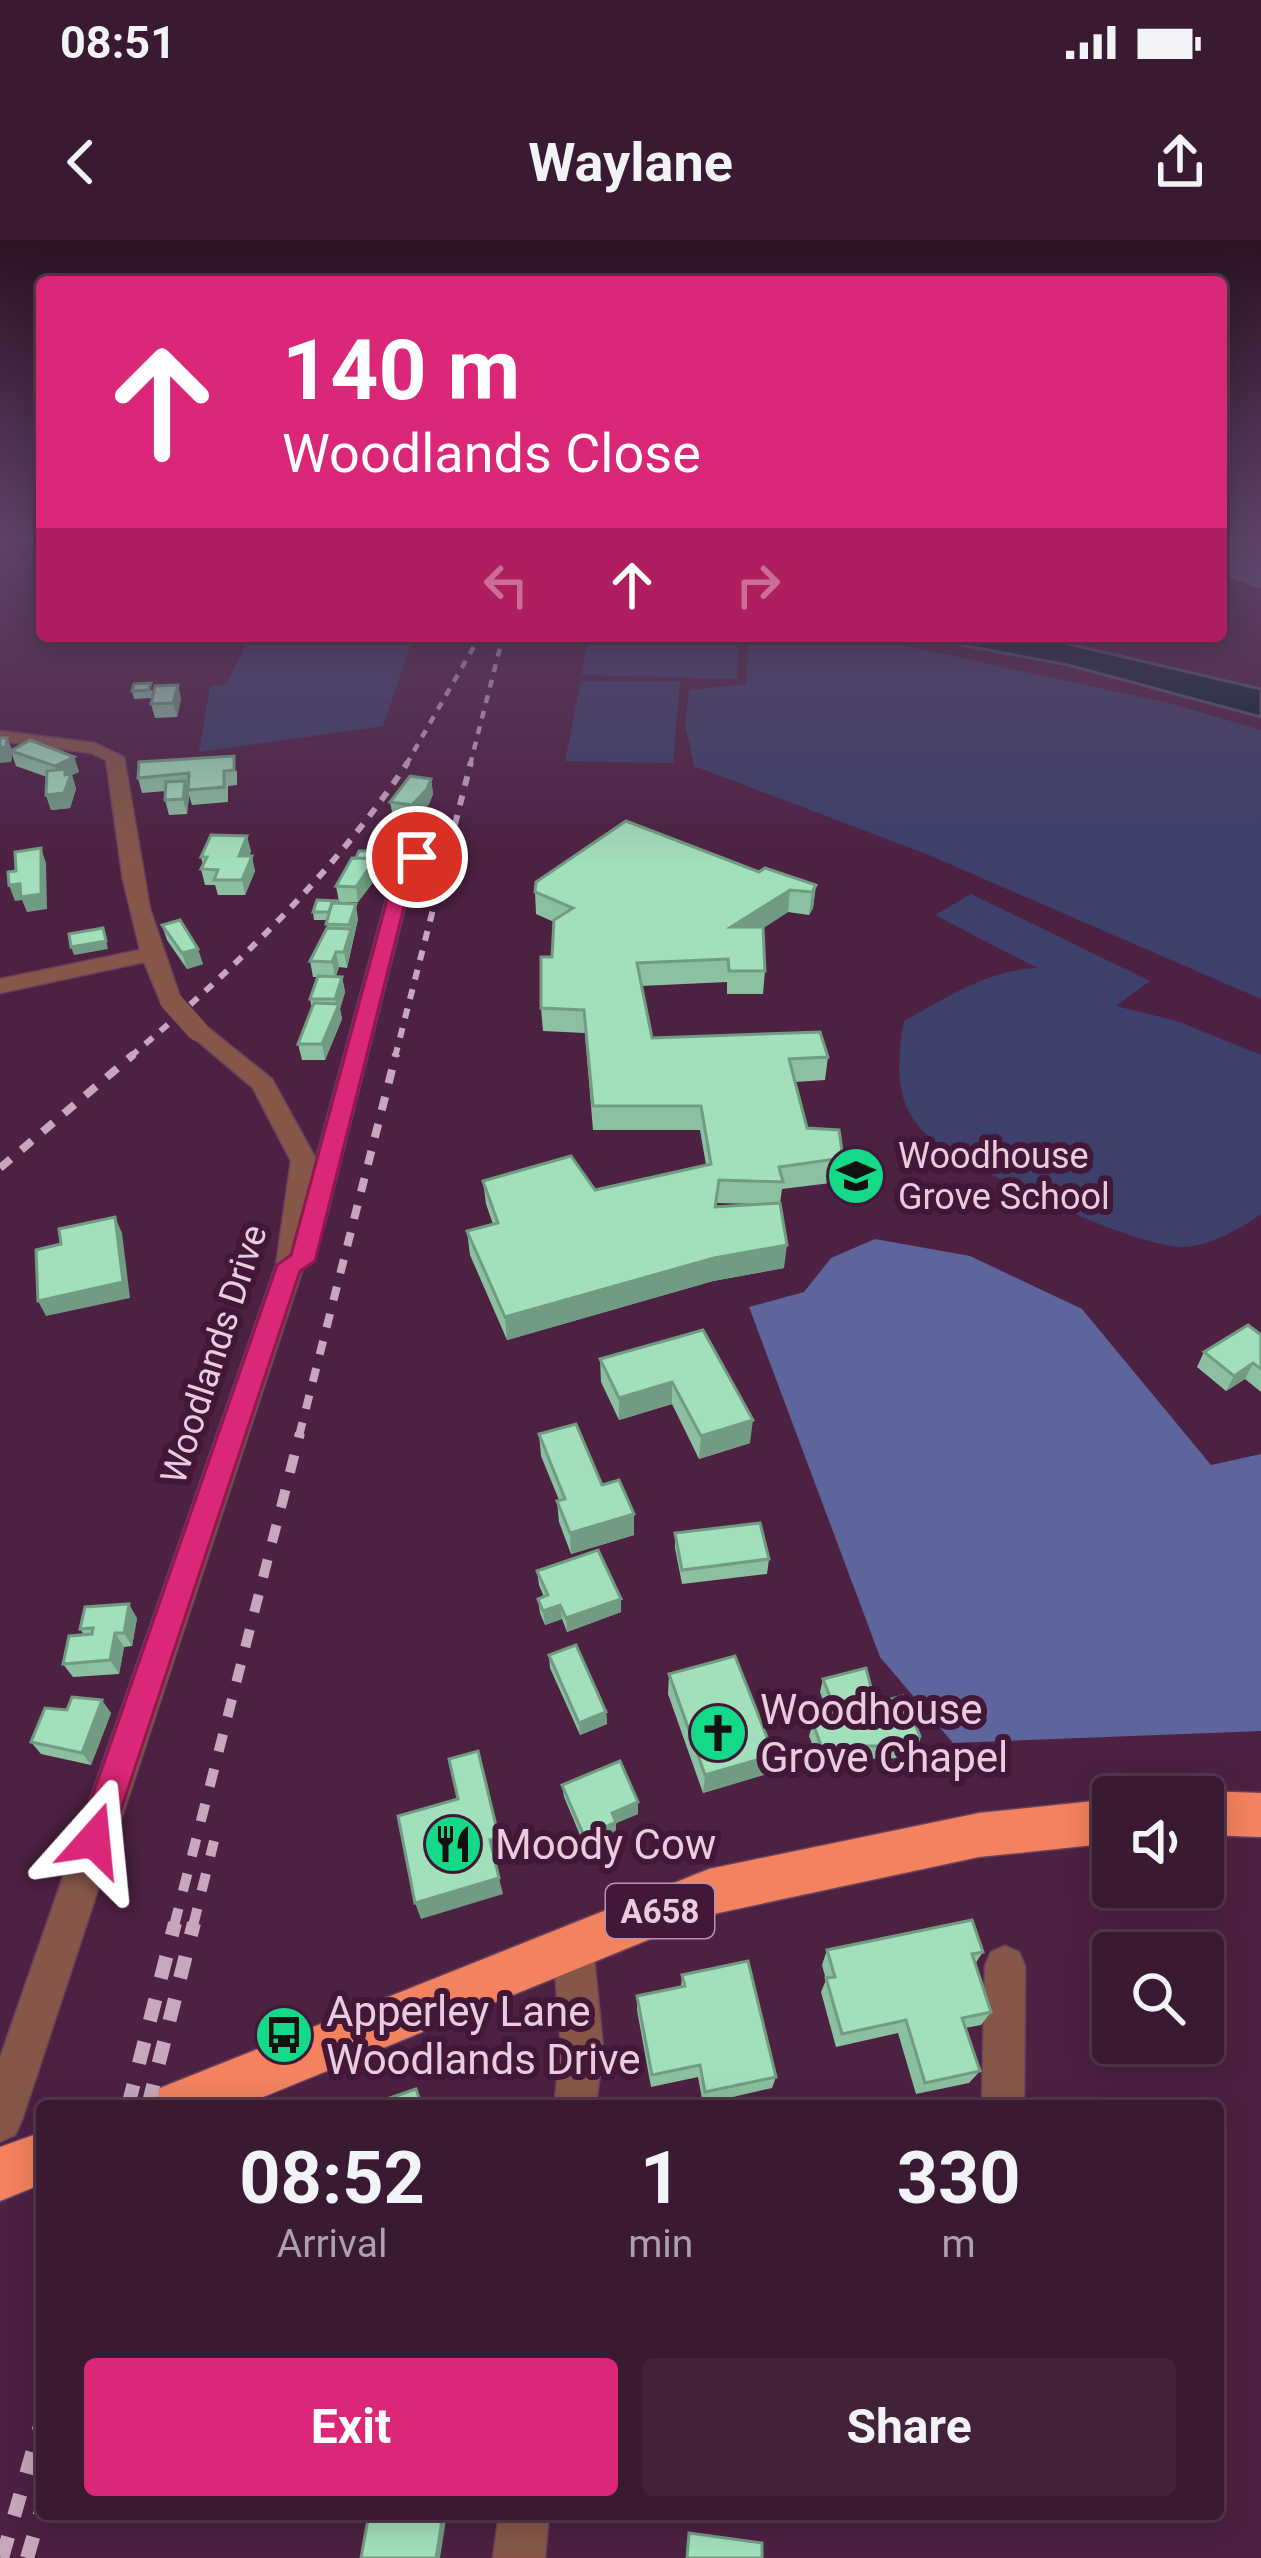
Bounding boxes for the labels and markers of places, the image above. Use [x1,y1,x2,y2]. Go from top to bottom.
pin [366,806,468,908]
place label: Woodhouse Grove School [898,1135,1110,1218]
school or university icon: Woodhouse Grove School [825,1145,887,1207]
place label: Woodhouse Grove Chapel [760,1685,1008,1782]
church icon: Woodhouse Grove Chapel [687,1702,749,1764]
restaurant icon: Moody Cow [422,1813,484,1875]
place label: Moody Cow [495,1820,716,1869]
place label: Apperley Lane Woodlands Drive [326,1987,641,2084]
bus stop icon: Apperley Lane Woodlands Drive [253,2004,315,2066]

